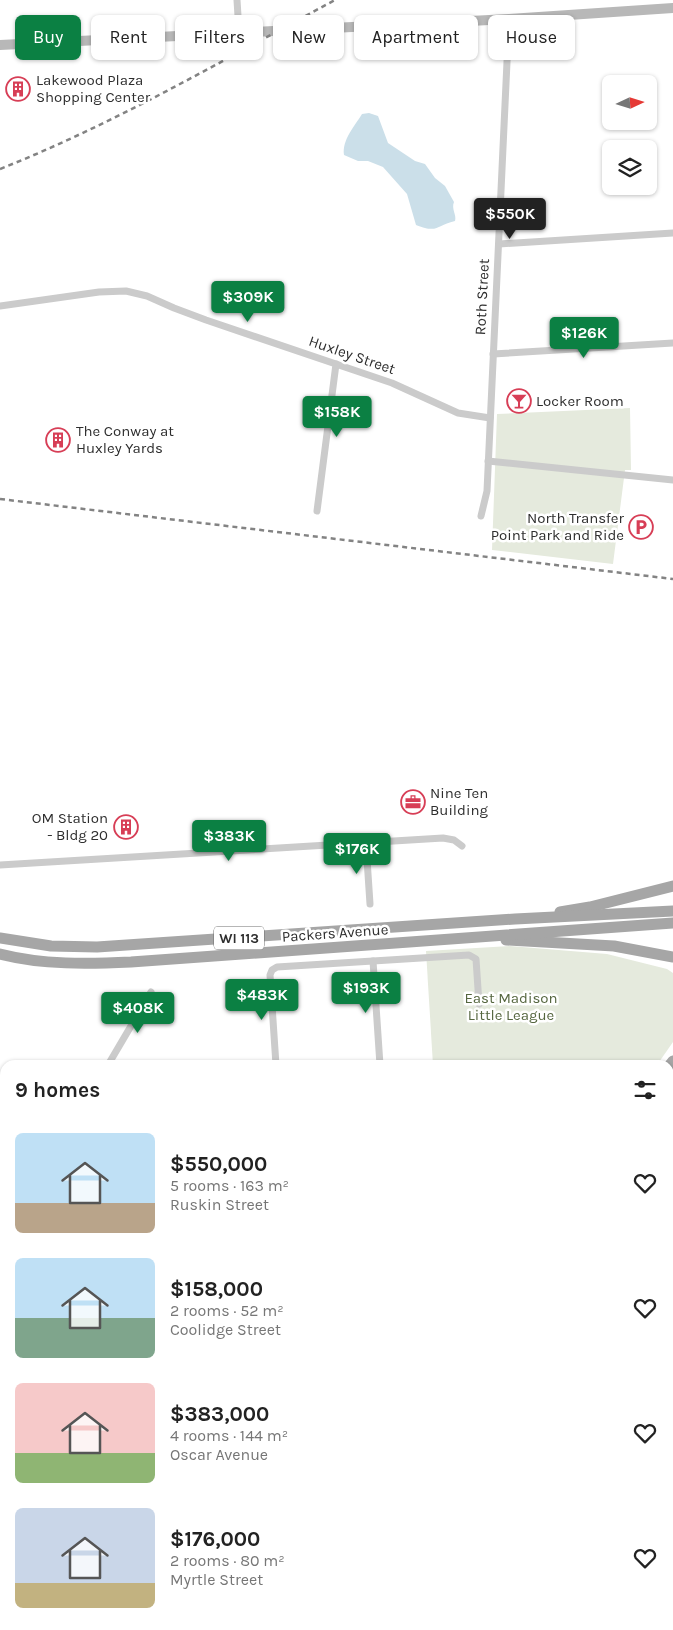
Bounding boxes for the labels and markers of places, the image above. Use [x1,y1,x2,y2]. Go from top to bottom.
place label: Lakewood Plaza Shopping Center [36,71,151,106]
building icon: Lakewood Plaza Shopping Center [5,76,31,102]
pin: $550K [475,198,545,240]
pin: $309K [213,280,283,323]
pin: $126K [549,316,619,359]
bar icon: Locker Room [506,388,532,414]
place label: Locker Room [536,392,624,410]
pin: $158K [302,396,372,438]
place label: The Conway at Huxley Yards [76,422,174,457]
building icon: The Conway at Huxley Yards [45,427,71,453]
place label: North Transfer Point Park and Ride [491,509,625,544]
parking icon: North Transfer Point Park and Ride [628,514,654,540]
place label: Nine Ten Building [430,784,488,819]
office icon: Nine Ten Building [400,789,426,815]
place label: OM Station - Bldg 20 [32,809,108,844]
building icon: OM Station - Bldg 20 [113,814,139,840]
pin: $383K [194,820,264,862]
pin: $176K [322,832,392,875]
pin: $193K [331,972,401,1014]
pin: $483K [227,978,297,1021]
pin: $408K [103,992,173,1034]

